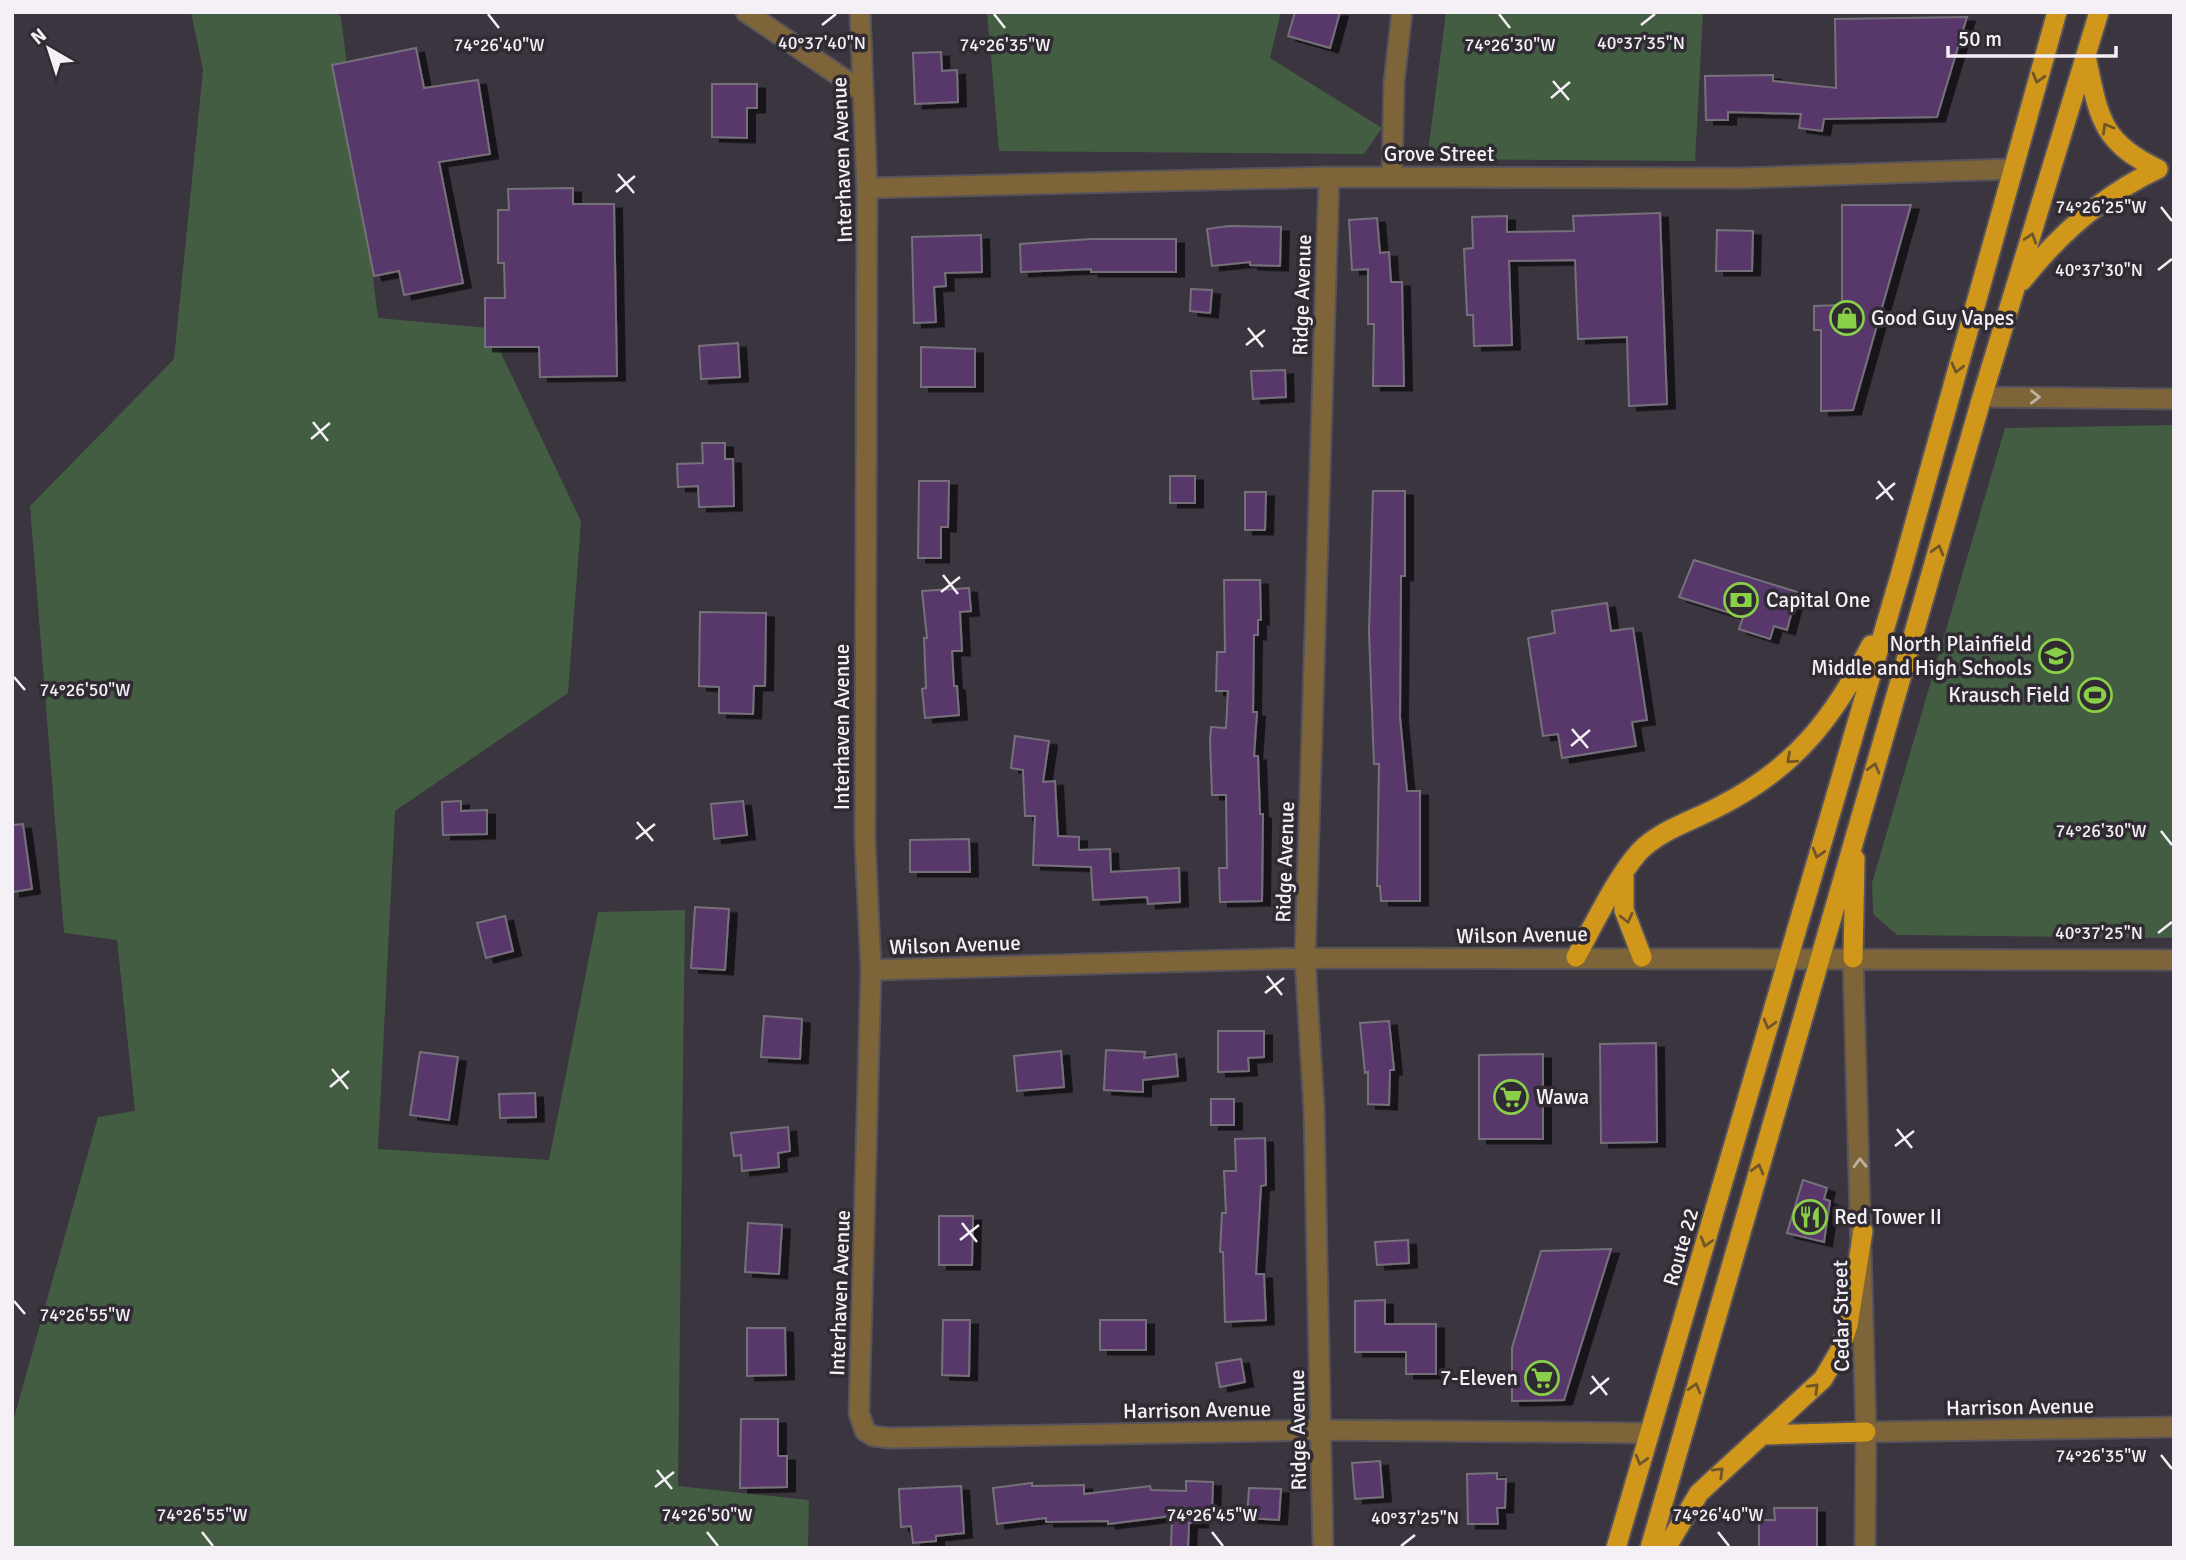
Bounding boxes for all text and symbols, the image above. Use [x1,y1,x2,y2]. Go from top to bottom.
north arrow [14,14,84,84]
scale bar [1948,14,2116,58]
text: N [26,23,52,50]
text: 50 m [1958,26,2002,52]
text: 40°37'40"N [778,32,866,54]
text: 40°37'35"N [1597,32,1685,54]
text: 74°26'40"W [454,34,544,56]
text: 74°26'35"W [960,34,1050,56]
text: 74°26'30"W [1465,34,1555,56]
one-way arrow [2031,72,2046,84]
street label: Interhaven Avenue [826,76,858,244]
one-way arrow [2102,123,2115,136]
street label: Grove Street [1384,141,1494,167]
text: 74°26'25"W [2056,196,2146,218]
one-way arrow [2023,232,2037,244]
street label: Ridge Avenue [1287,234,1317,356]
text: 40°37'30"N [2055,259,2143,281]
shop icon: Good Guy Vapes [1828,299,1866,337]
place label: Good Guy Vapes [1871,305,2014,331]
one-way arrow [1951,362,1965,374]
one-way arrow [2030,390,2041,405]
one-way arrow [1929,544,1944,556]
bank icon: Capital One [1722,581,1760,619]
place label: Capital One [1766,587,1870,613]
place label: North Plainfield Middle and High Schools [1811,631,2032,681]
school or university icon: North Plainfield Middle and High Schools [2037,637,2075,675]
street label: Interhaven Avenue [829,644,855,810]
sports icon: Krausch Field [2076,676,2114,714]
text: 74°26'50"W [40,679,130,701]
place label: Krausch Field [1948,682,2070,708]
one-way arrow [1786,751,1799,764]
one-way arrow [1866,762,1881,774]
street label: Ridge Avenue [1270,801,1300,923]
text: 74°26'30"W [2056,820,2146,842]
one-way arrow [1812,847,1827,859]
one-way arrow [1619,912,1633,924]
street label: Wilson Avenue [1456,921,1588,949]
text: 40°37'25"N [2055,922,2143,944]
street label: Wilson Avenue [889,930,1021,960]
one-way arrow [1763,1017,1777,1029]
supermarket icon: Wawa [1492,1078,1530,1116]
place label: Wawa [1536,1084,1589,1110]
one-way arrow [1853,1157,1868,1168]
one-way arrow [1750,1163,1765,1175]
restaurant icon: Red Tower II [1791,1198,1829,1236]
place label: Red Tower II [1834,1204,1942,1230]
street label: Route 22 [1658,1205,1704,1289]
street label: Interhaven Avenue [824,1209,856,1377]
one-way arrow [1699,1236,1714,1248]
street label: Cedar Street [1827,1260,1855,1372]
text: 74°26'55"W [40,1304,130,1326]
supermarket icon: 7-Eleven [1523,1359,1561,1397]
place label: 7-Eleven [1440,1365,1518,1391]
street label: Ridge Avenue [1284,1369,1312,1491]
one-way arrow [1687,1382,1701,1394]
one-way arrow [1805,1383,1818,1396]
street label: Harrison Avenue [1946,1393,2094,1421]
street label: Harrison Avenue [1123,1396,1271,1424]
text: 74°26'35"W [2056,1445,2146,1467]
one-way arrow [1635,1454,1649,1466]
one-way arrow [1711,1468,1724,1481]
text: 74°26'55"W [157,1504,247,1526]
text: 74°26'50"W [662,1504,752,1526]
text: 74°26'45"W [1167,1504,1257,1526]
text: 74°26'40"W [1673,1504,1763,1526]
text: 40°37'25"N [1371,1507,1459,1529]

